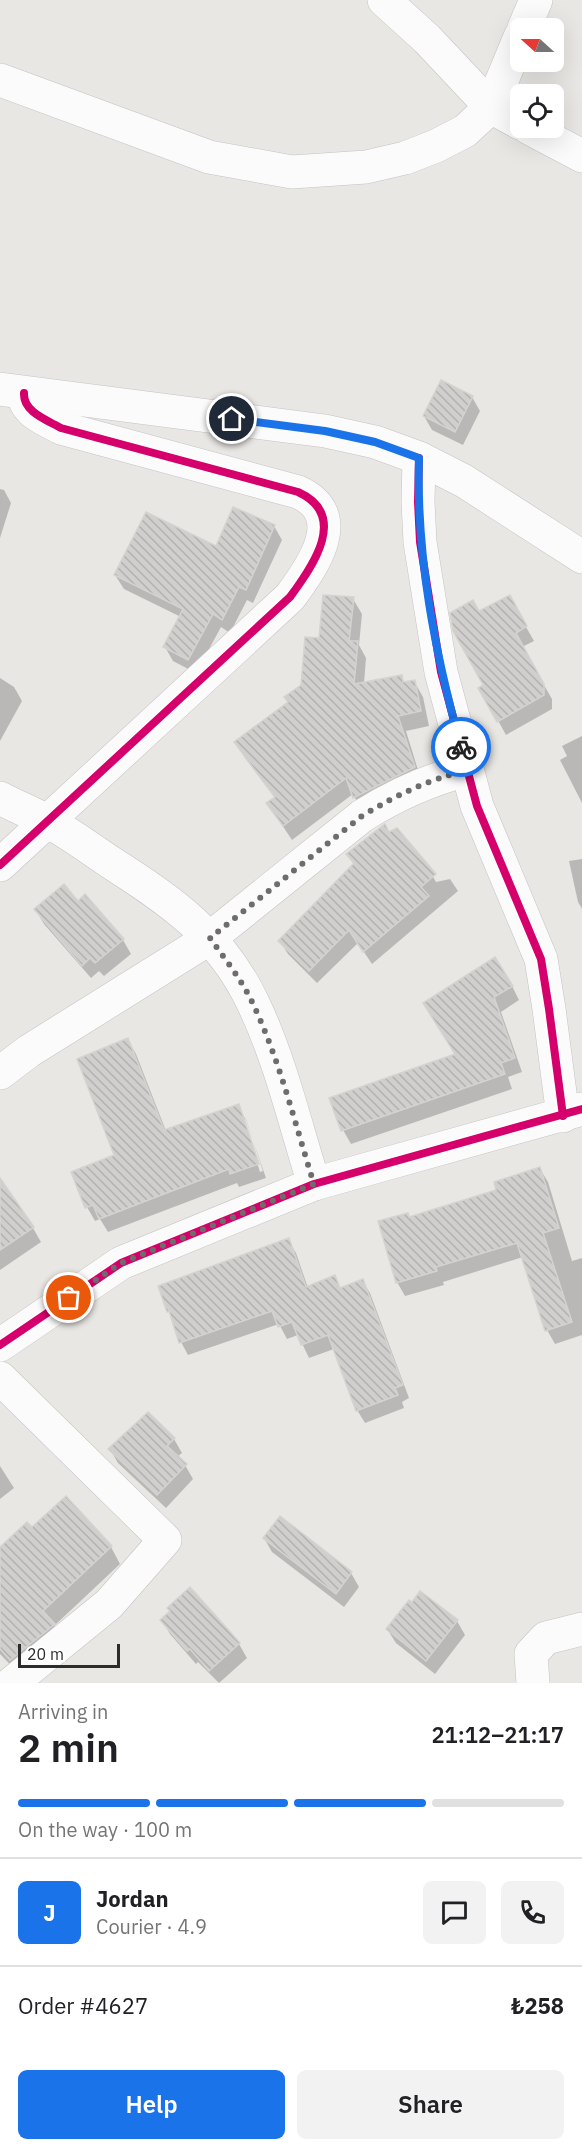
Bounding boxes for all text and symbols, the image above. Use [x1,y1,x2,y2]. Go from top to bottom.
north arrow [510,18,564,72]
map controls [510,18,564,138]
button: locate [510,84,564,138]
pin [206,393,257,444]
icon: home [215,402,248,435]
courier [431,717,491,777]
icon: bike [445,731,478,764]
pin [43,1272,94,1323]
icon: bag [52,1281,85,1314]
scale bar [18,1641,120,1668]
text: 20 m [27,1644,64,1664]
text: Arriving in [18,1698,108,1725]
text: 21:12–21:17 [431,1720,564,1749]
text: 2 min [18,1722,119,1773]
text: On the way · 100 m [18,1816,192,1843]
button: chat [423,1881,486,1944]
button: phone [501,1881,564,1944]
text: Jordan [96,1884,169,1913]
text: J [43,1898,56,1927]
text: Courier · 4.9 [96,1913,207,1940]
text: Order #4627 [18,1991,148,2020]
text: ₺258 [511,1991,564,2020]
button: Help [18,2070,285,2139]
button: Share [297,2070,564,2139]

